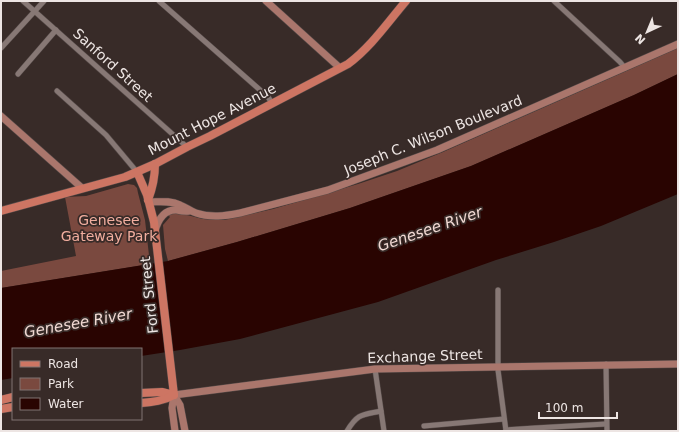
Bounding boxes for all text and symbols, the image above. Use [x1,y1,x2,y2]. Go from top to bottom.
north arrow [627,12,667,52]
street label: Sanford Street [70,25,156,105]
text: N [633,31,648,47]
street label: Mount Hope Avenue [145,80,279,158]
street label: Joseph C. Wilson Boulevard [341,92,524,179]
water label: Genesee River [375,202,485,255]
park label: Genesee Gateway Park [61,212,158,244]
street label: Ford Street [137,255,161,334]
water label: Genesee River [23,304,134,341]
street label: Exchange Street [367,346,483,366]
legend [12,348,142,420]
text: Road [48,357,78,371]
text: Park [48,377,74,391]
scale bar [539,394,617,420]
text: Water [48,397,84,411]
text: 100 m [545,401,583,415]

